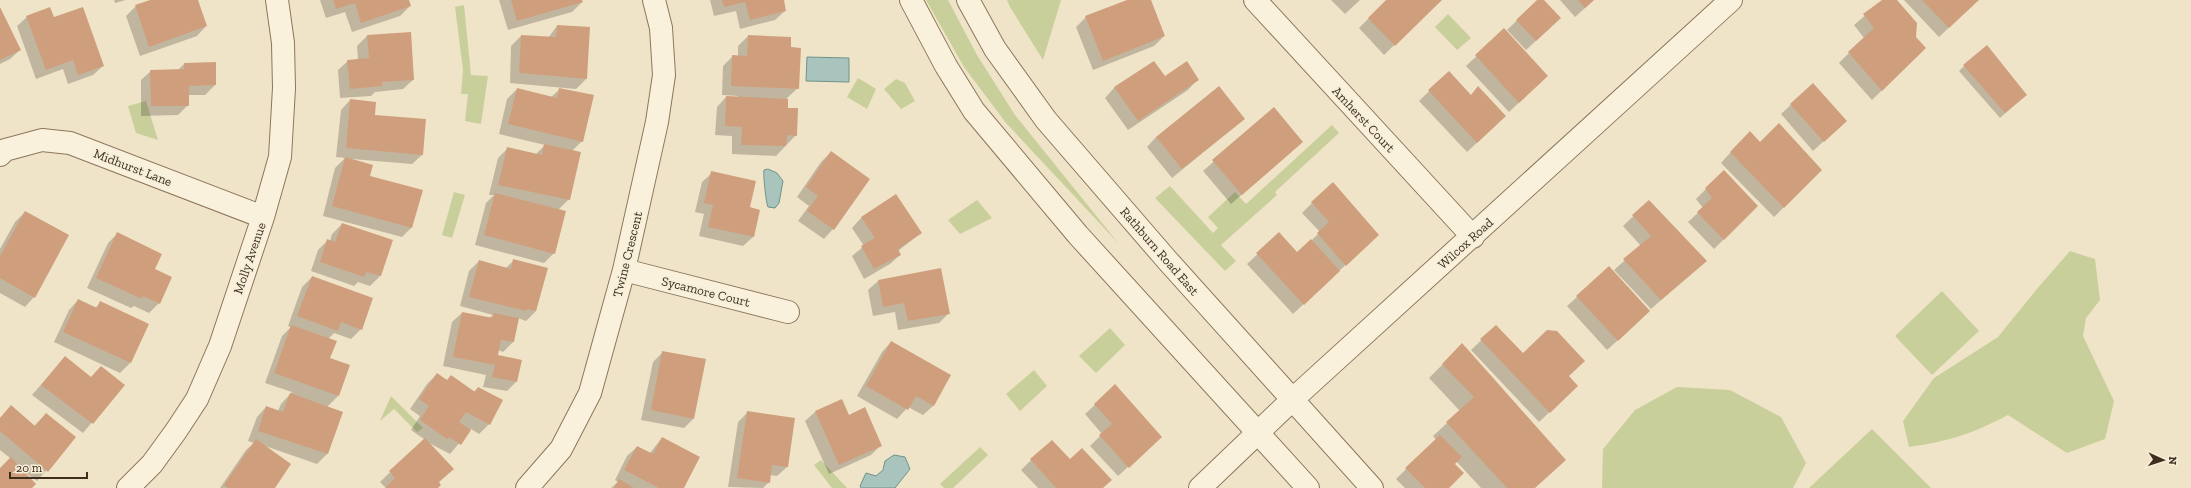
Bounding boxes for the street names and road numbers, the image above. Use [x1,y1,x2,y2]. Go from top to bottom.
street label: Amherst Court [1329,83,1398,156]
street label: Midhurst Lane [92,146,174,189]
street label: Rathburn Road East [1117,204,1202,299]
street label: Twine Crescent [610,209,645,299]
street label: Wilcox Road [1435,215,1496,272]
street label: Molly Avenue [230,220,269,296]
street label: Sycamore Court [660,273,752,310]

